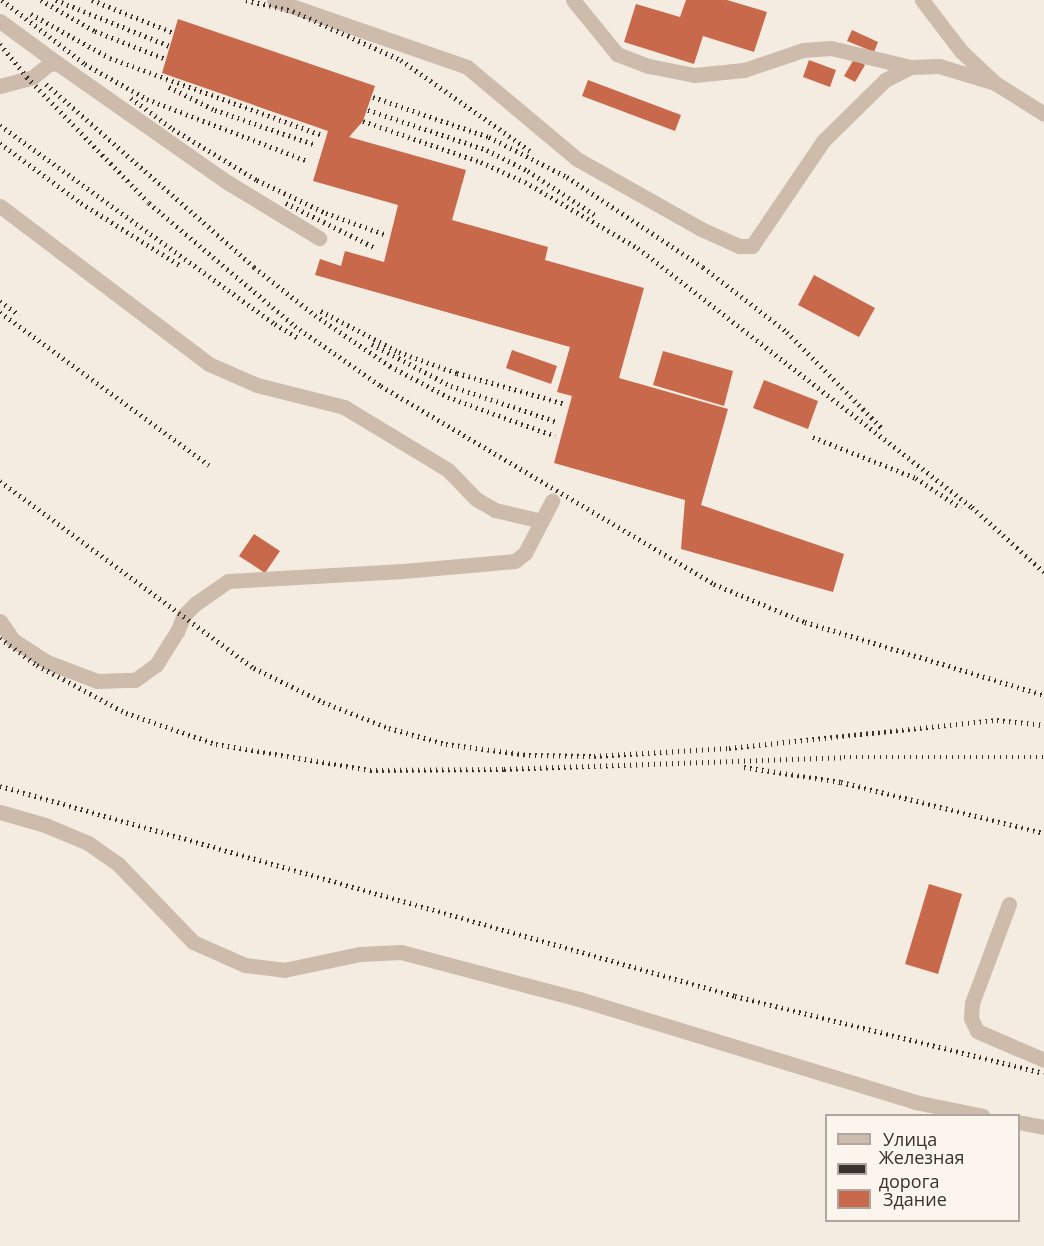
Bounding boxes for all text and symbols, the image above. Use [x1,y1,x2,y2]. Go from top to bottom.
legend [825,1114,1020,1222]
text: Улица [883,1127,937,1151]
text: Железная дорога [879,1145,964,1193]
text: Здание [883,1187,947,1211]

